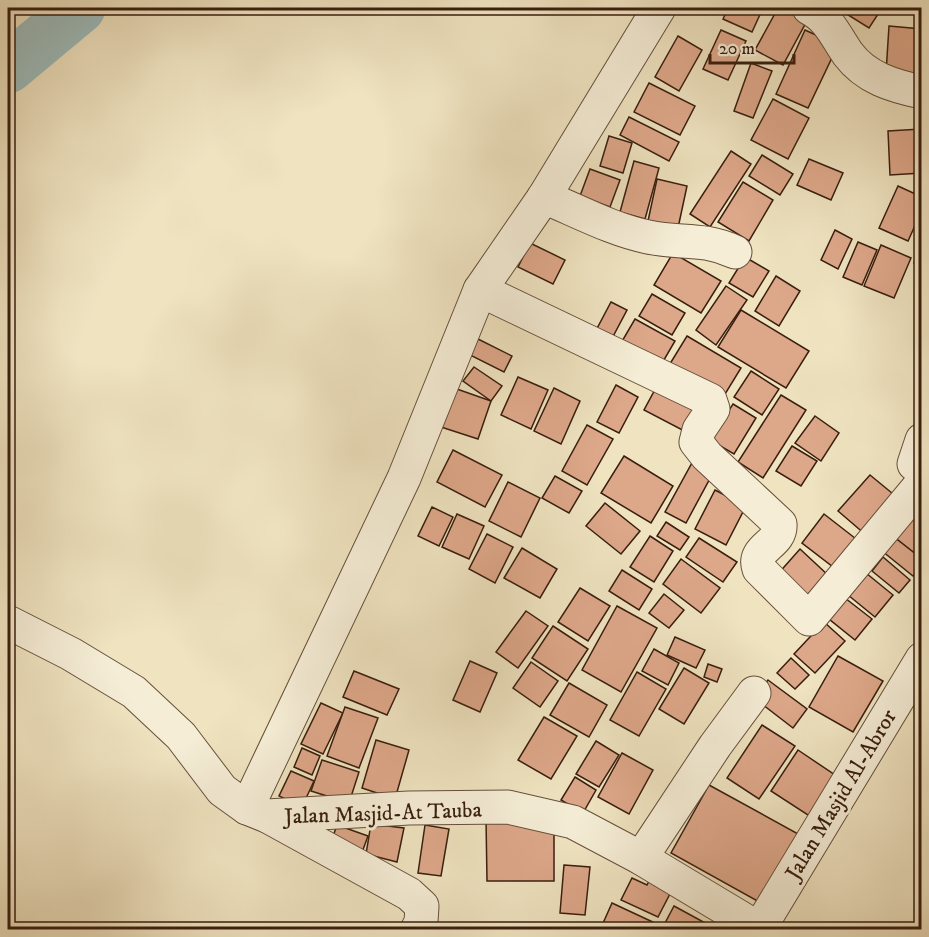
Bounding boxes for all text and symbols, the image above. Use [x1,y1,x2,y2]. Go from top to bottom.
scale bar [710,27,794,65]
text: 20 m [719,38,755,60]
street label: Jalan Masjid Al-Abror [779,704,903,887]
street label: Jalan Masjid-At Tauba [282,797,483,831]

